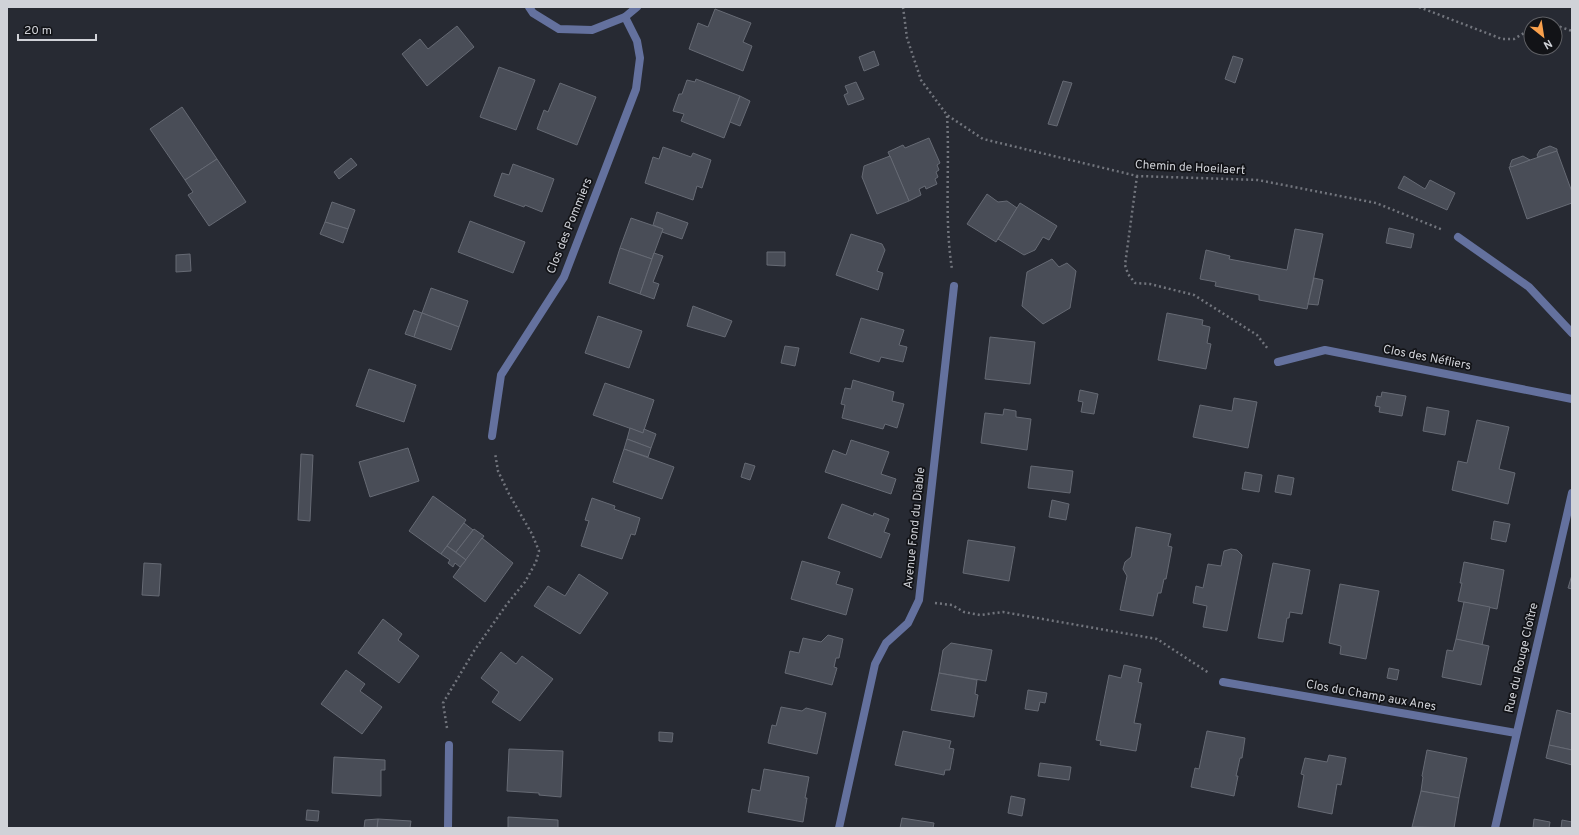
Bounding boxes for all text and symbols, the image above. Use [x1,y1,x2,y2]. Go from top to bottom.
scale bar [18,16,96,42]
north arrow [1523,16,1563,56]
text: 20 m [24,23,52,39]
text: N [1541,36,1554,52]
street label: Chemin de Hoeilaert [1134,157,1246,179]
street label: Clos des Pommiers [543,176,597,276]
street label: Clos des Néfliers [1382,342,1472,374]
street label: Avenue Fond du Diable [901,466,929,590]
street label: Rue du Rouge Cloître [1502,601,1542,715]
street label: Clos du Champ aux Anes [1305,677,1437,715]

